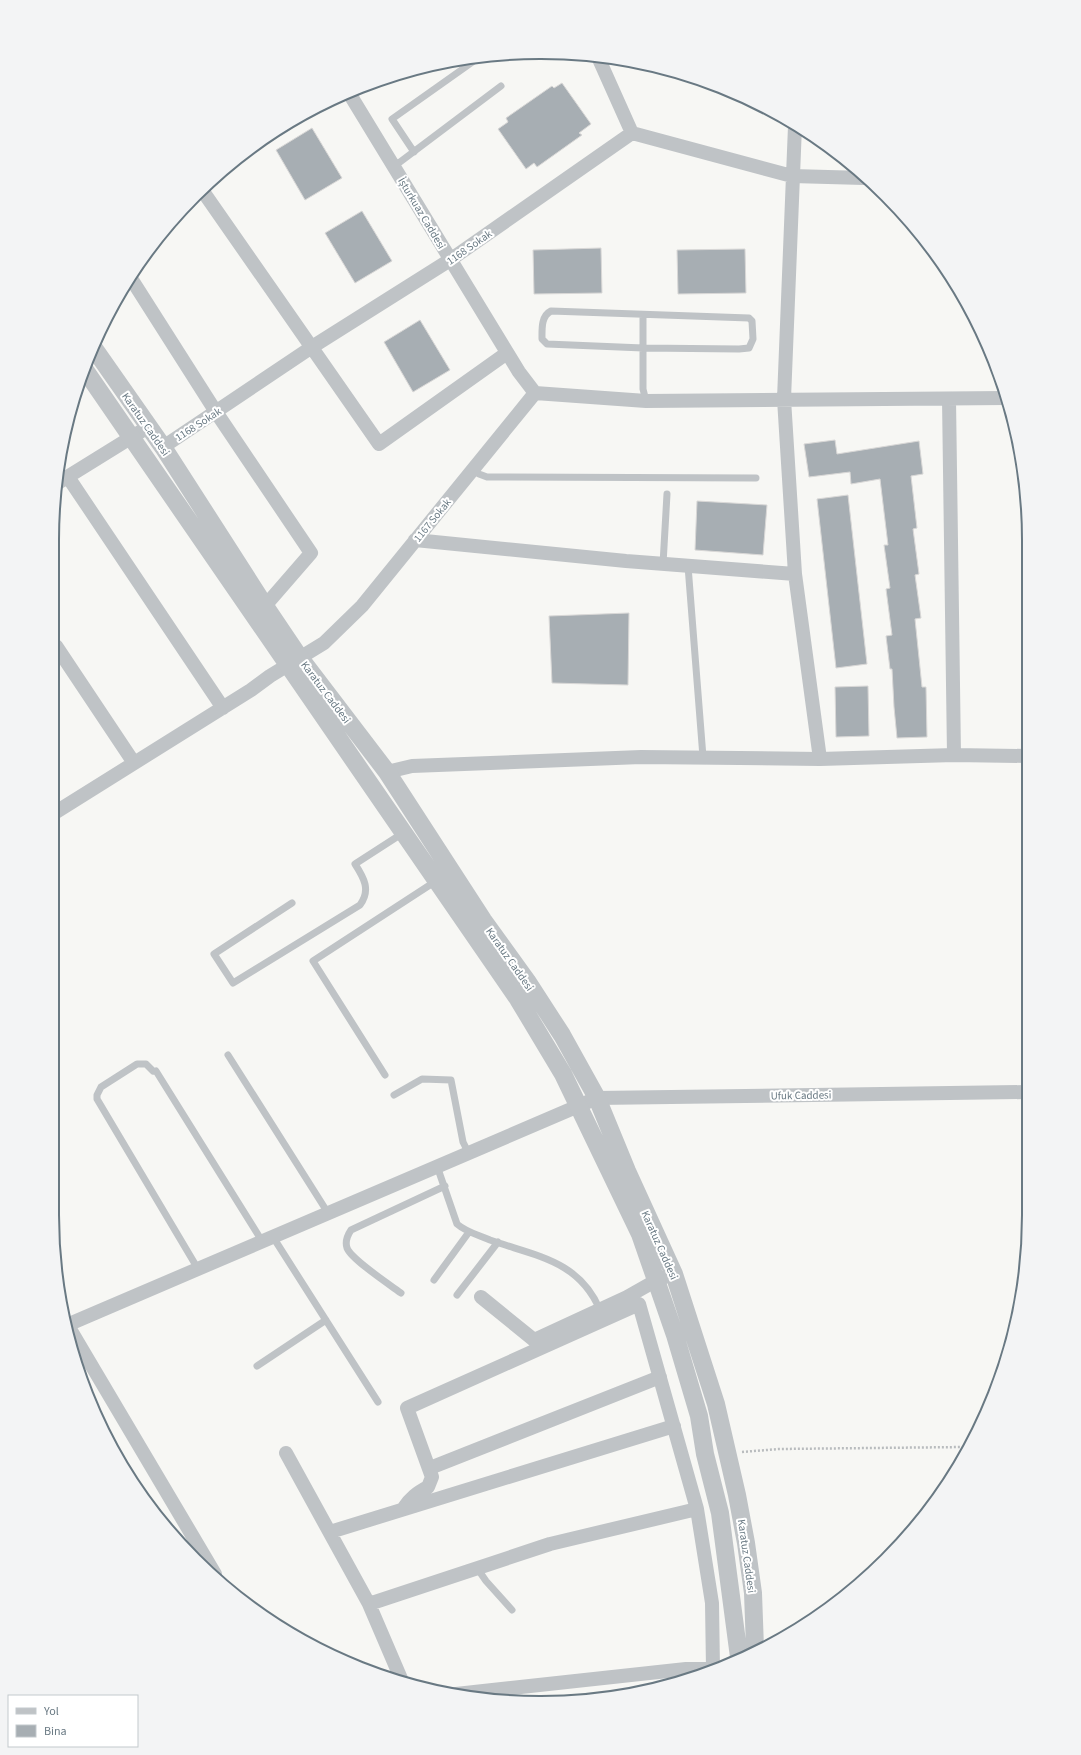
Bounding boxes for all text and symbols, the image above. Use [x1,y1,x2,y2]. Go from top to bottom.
street label: İşturkuaz Caddesi [394,175,449,252]
street label: 1168 Sokak [444,226,495,269]
street label: Karatuz Caddesi [118,390,173,459]
street label: 1168 Sokak [172,404,225,445]
street label: 1167 Sokak [410,495,455,545]
street label: Karatuz Caddesi [297,658,354,726]
street label: Karatuz Caddesi [482,925,537,994]
street label: Ufuk Caddesi [771,1087,832,1104]
street label: Karatuz Caddesi [638,1208,681,1282]
street label: Karatuz Caddesi [734,1518,759,1594]
legend [8,1695,138,1747]
text: Yol [43,1703,59,1720]
text: Bina [44,1723,67,1740]

